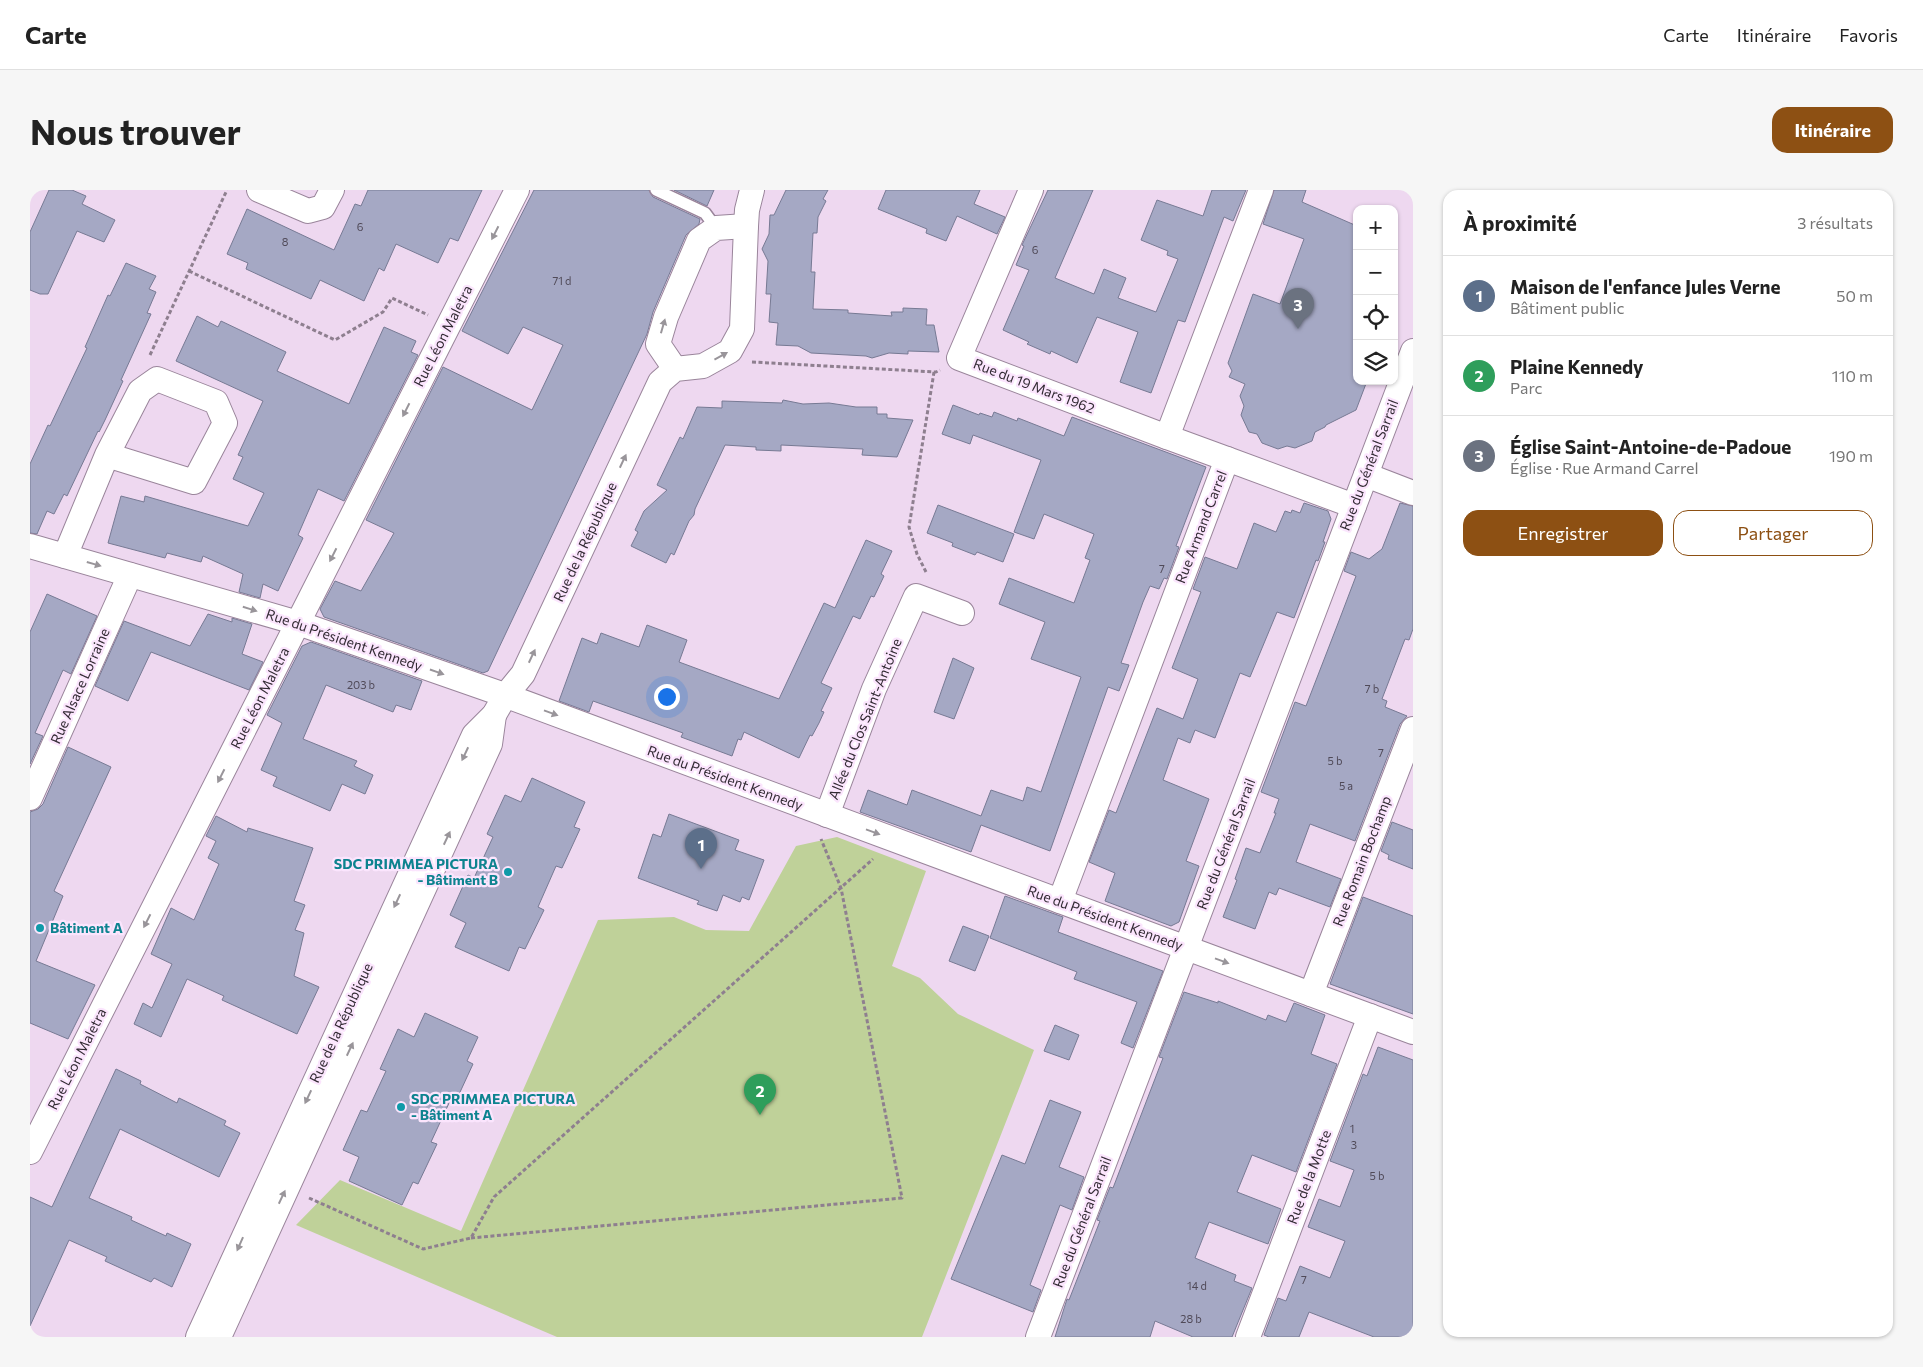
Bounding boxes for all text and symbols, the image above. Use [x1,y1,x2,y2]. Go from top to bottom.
text: Carte [25,20,87,49]
text: Carte [1663,24,1709,46]
text: Itinéraire [1737,24,1811,46]
text: Favoris [1839,24,1898,46]
button: Itinéraire [1772,107,1893,153]
text: Nous trouver [30,109,241,152]
map controls [1353,205,1398,385]
button: + [1353,205,1398,250]
text: À proximité [1463,210,1577,235]
text: 3 résultats [1797,213,1873,232]
house number: 6 [357,220,364,233]
one-way arrow [491,226,499,241]
house number: 8 [282,235,289,248]
house number: 6 [1032,243,1039,256]
button: − [1353,250,1398,295]
house number: 71 d [553,274,571,287]
text: Maison de l'enfance Jules Verne [1510,275,1780,298]
street label: Rue Léon Maletra [410,282,475,389]
text: 1 [1475,286,1483,305]
text: 50 m [1836,286,1873,305]
pin: 3 [1282,288,1314,329]
button: locate [1353,295,1398,340]
text: Bâtiment public [1510,298,1624,317]
one-way arrow [660,318,668,333]
button: layers [1353,340,1398,385]
one-way arrow [714,352,727,361]
street label: Rue du 19 Mars 1962 [971,355,1097,417]
text: Plaine Kennedy [1510,355,1643,378]
text: 2 [1474,366,1484,385]
text: 110 m [1832,366,1873,385]
text: Parc [1510,378,1542,397]
street label: Rue du Général Sarrail [1336,397,1401,533]
one-way arrow [402,403,410,417]
text: Église Saint-Antoine-de-Padoue [1510,435,1791,458]
text: 3 [1474,446,1484,465]
text: 190 m [1829,446,1873,465]
one-way arrow [619,454,627,468]
text: Église · Rue Armand Carrel [1510,458,1699,477]
street label: Rue Armand Carrel [1171,468,1230,586]
street label: Rue de la République [549,479,620,604]
button: Enregistrer [1463,510,1663,556]
button: Partager [1673,510,1873,556]
one-way arrow [329,548,337,562]
one-way arrow [86,561,101,569]
house number: 7 [1159,562,1165,575]
street label: Rue du Président Kennedy [264,605,425,674]
one-way arrow [243,606,258,614]
street label: Rue Alsace Lorraine [46,625,113,746]
street label: Allée du Clos Saint-Antoine [824,636,905,802]
street label: Rue Léon Maletra [227,644,292,751]
one-way arrow [528,649,536,663]
one-way arrow [430,668,445,676]
house number: 203 b [347,678,375,691]
house number: 7 b [1365,682,1379,695]
your location [654,684,680,710]
one-way arrow [544,709,559,717]
street label: Rue du Président Kennedy [645,741,805,814]
house number: 7 [1378,746,1384,759]
one-way arrow [461,747,469,761]
house number: 5 b [1328,754,1342,767]
one-way arrow [217,768,225,783]
street label: Rue du Général Sarrail [1193,776,1258,912]
house number: 5 a [1339,779,1353,792]
street label: Rue Romain Bochamp [1329,793,1394,929]
pin: 1 [685,828,717,869]
one-way arrow [866,828,881,836]
one-way arrow [444,831,452,845]
place label: SDC PRIMMEA PICTURA - Bâtiment B [334,855,498,888]
marker: SDC PRIMMEA PICTURA - Bâtiment B [502,866,514,878]
street label: Rue du Président Kennedy [1025,881,1185,954]
one-way arrow [393,894,401,908]
one-way arrow [143,913,151,928]
place label: Bâtiment A [50,919,123,936]
marker: Bâtiment A [34,922,46,934]
one-way arrow [1215,957,1230,965]
street label: Rue de la République [305,960,376,1085]
street label: Rue Léon Maletra [44,1005,109,1112]
one-way arrow [346,1042,354,1056]
pin: 2 [744,1074,776,1115]
one-way arrow [303,1090,311,1104]
place label: SDC PRIMMEA PICTURA - Bâtiment A [411,1090,575,1123]
marker: SDC PRIMMEA PICTURA - Bâtiment A [395,1101,407,1113]
house number: 1 [1350,1122,1354,1135]
street label: Rue de la Motte [1283,1127,1334,1226]
house number: 3 [1351,1138,1357,1151]
street label: Rue du Général Sarrail [1049,1154,1114,1290]
house number: 5 b [1370,1169,1384,1182]
one-way arrow [279,1190,287,1204]
one-way arrow [235,1237,243,1251]
house number: 7 [1301,1273,1307,1286]
house number: 14 d [1187,1279,1207,1292]
house number: 28 b [1180,1312,1202,1325]

